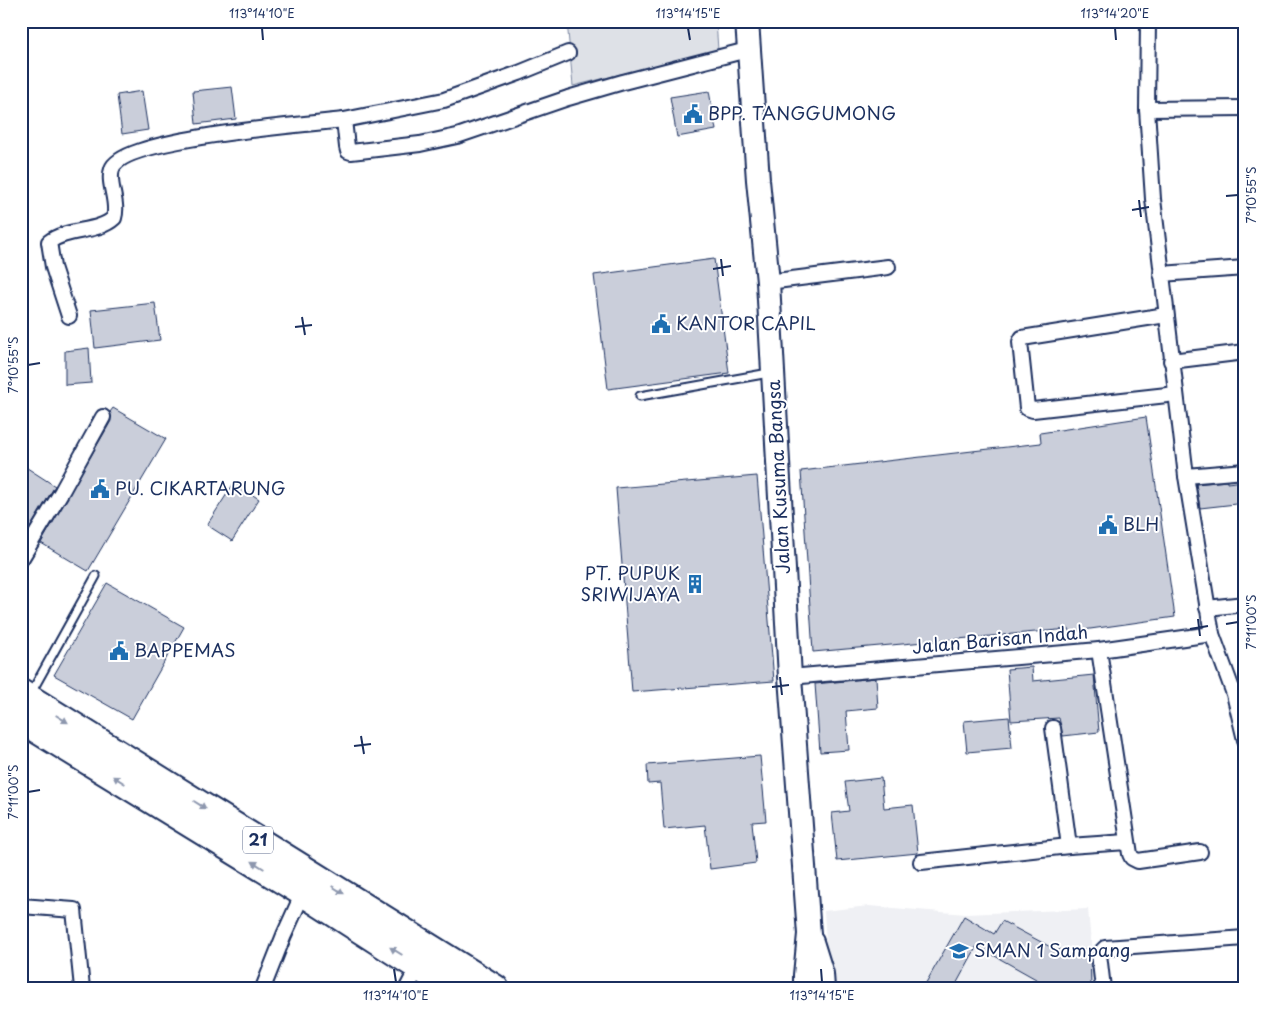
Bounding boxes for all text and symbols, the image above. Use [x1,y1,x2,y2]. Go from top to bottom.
text: 113°14'10"E [229,4,295,22]
text: 113°14'15"E [656,4,720,22]
text: 113°14'20"E [1081,4,1149,22]
place label: BPP. TANGGUMONG [708,99,896,126]
public building icon: BPP. TANGGUMONG [682,103,704,125]
text: 7°10'55"S [1242,167,1260,223]
place label: KANTOR CAPIL [676,309,816,336]
public building icon: KANTOR CAPIL [650,313,672,335]
text: 7°10'55"S [4,337,22,393]
street label: Jalan Kusuma Bangsa [759,379,796,575]
place label: PU. CIKARTARUNG [115,474,286,501]
public building icon: PU. CIKARTARUNG [89,478,111,500]
place label: BLH [1123,510,1159,537]
public building icon: BLH [1097,514,1119,536]
place label: PT. PUPUK SRIWIJAYA [580,559,680,607]
building icon: PT. PUPUK SRIWIJAYA [684,573,706,595]
text: 7°11'00"S [1242,595,1260,649]
street label: Jalan Barisan Indah [911,617,1089,660]
place label: BAPPEMAS [134,636,235,663]
public building icon: BAPPEMAS [108,640,130,662]
one-way arrow [56,714,69,723]
text: 7°11'00"S [4,765,22,819]
one-way arrow [113,776,126,785]
one-way arrow [194,800,207,809]
road number: 21 [243,826,273,854]
one-way arrow [251,861,264,870]
one-way arrow [332,886,345,895]
place label: SMAN 1 Sampang [974,936,1130,963]
school or university icon: SMAN 1 Sampang [948,940,970,962]
one-way arrow [389,947,402,956]
text: 113°14'10"E [363,986,429,1004]
text: 113°14'15"E [790,986,854,1004]

